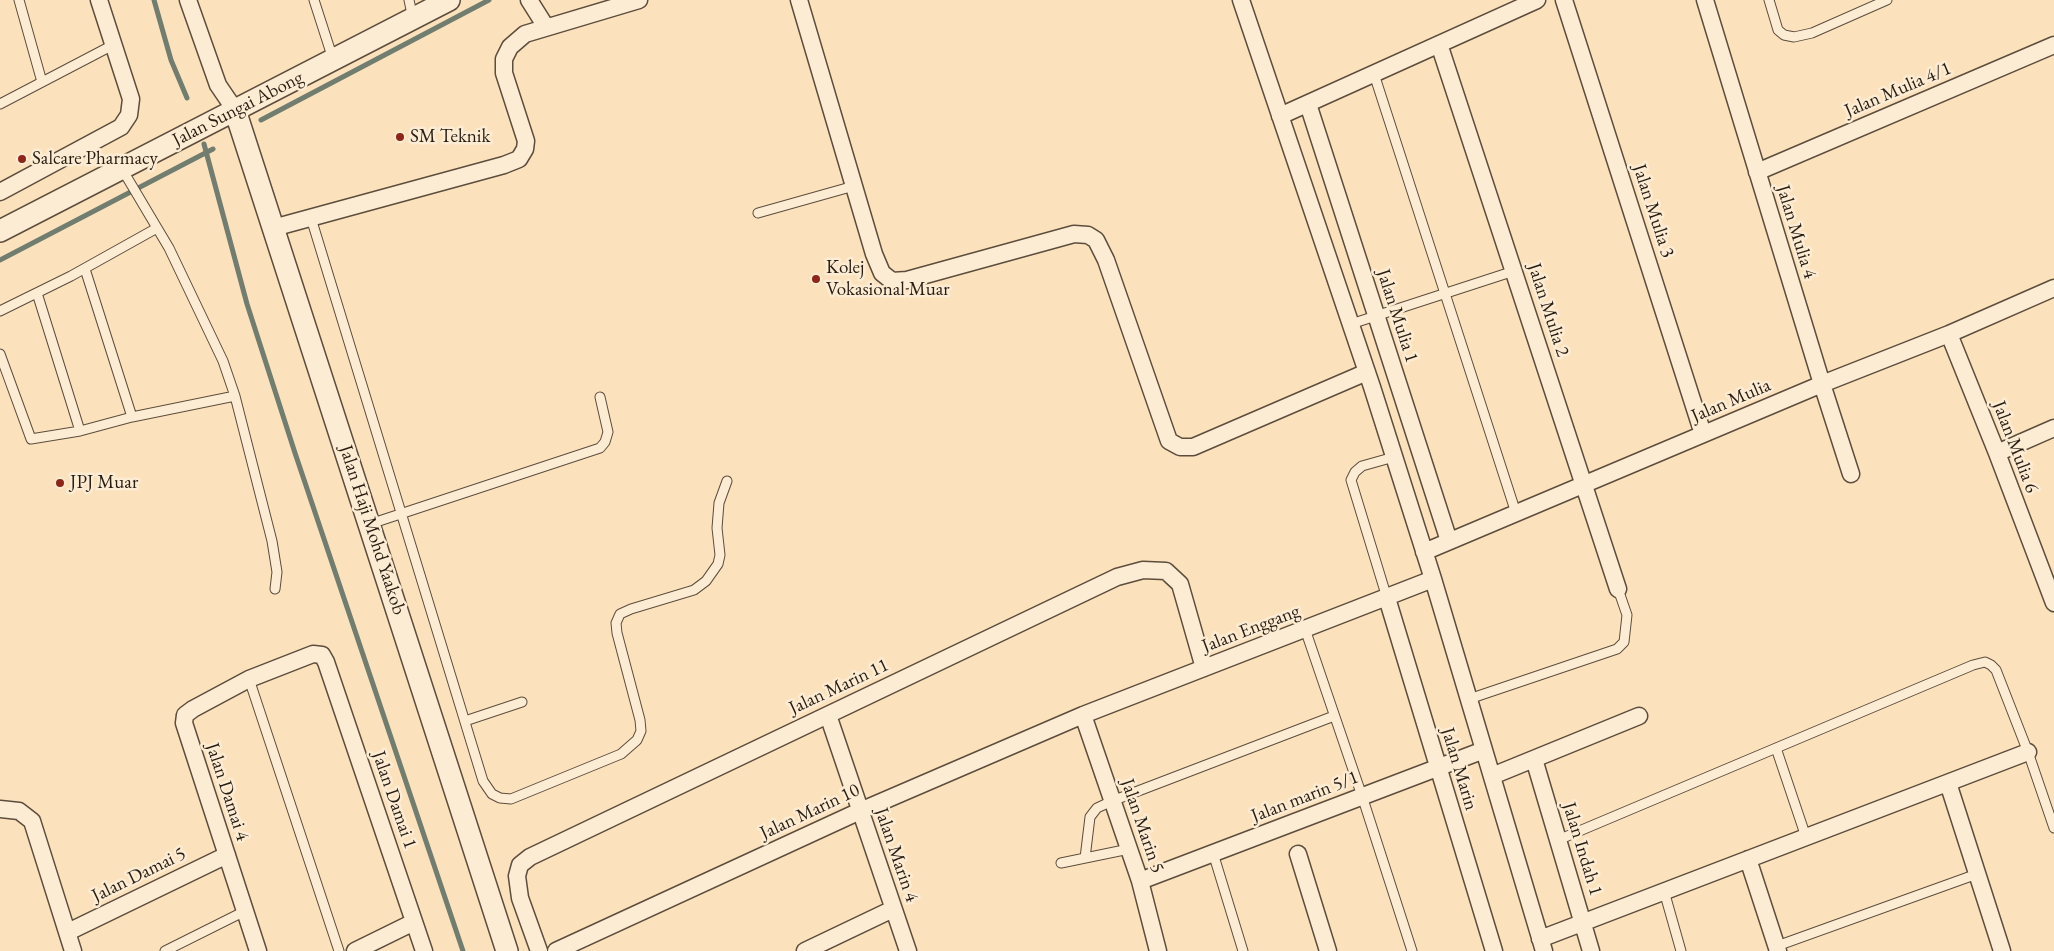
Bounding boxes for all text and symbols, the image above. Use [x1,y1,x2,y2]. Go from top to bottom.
street label: Jalan Mulia 4/1 [1841,57,1955,123]
street label: Jalan Sungai Abong [169,66,307,152]
place label: SM Teknik [410,126,490,148]
marker: SM Teknik [394,131,406,143]
place label: Salcare Pharmacy [32,148,158,170]
marker: Salcare Pharmacy [16,153,28,165]
street label: Jalan Mulia 3 [1627,161,1679,261]
street label: Jalan Mulia 4 [1771,182,1821,282]
place label: Kolej Vokasional Muar [826,257,950,301]
street label: Jalan Mulia 2 [1522,260,1574,360]
street label: Jalan Mulia 1 [1371,266,1423,366]
marker: Kolej Vokasional Muar [810,273,822,285]
street label: Jalan Mulia [1688,374,1774,428]
street label: Jalan Mulia 6 [1987,398,2043,496]
street label: Jalan Haji Mohd Yaakob [334,442,410,618]
place label: JPJ Muar [70,472,138,494]
marker: JPJ Muar [54,477,66,489]
street label: Jalan Enggang [1199,600,1303,658]
street label: Jalan Marin 11 [786,654,892,720]
street label: Jalan Marin [1436,725,1482,813]
street label: Jalan Damai 4 [200,740,254,844]
street label: Jalan Damai 1 [367,748,421,852]
street label: Jalan marin 5/1 [1248,766,1362,828]
street label: Jalan Marin 5 [1115,776,1169,876]
street label: Jalan Marin 10 [757,779,863,845]
street label: Jalan Indah 1 [1557,800,1607,898]
street label: Jalan Marin 4 [869,805,923,905]
street label: Jalan Damai 5 [88,842,190,908]

